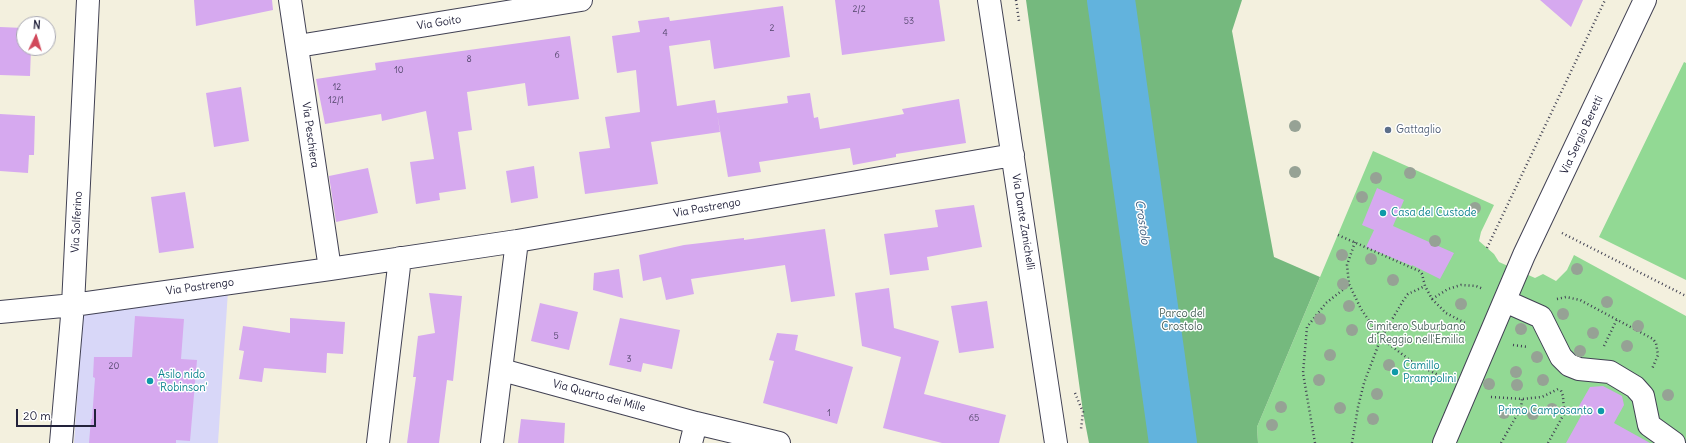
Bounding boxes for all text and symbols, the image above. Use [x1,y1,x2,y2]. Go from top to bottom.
house number: 2/2 [852,4,866,14]
street label: Via Goito [416,13,462,33]
north arrow [16,16,56,56]
house number: 53 [904,16,914,26]
text: N [32,18,41,32]
house number: 2 [770,23,774,33]
house number: 4 [662,28,668,38]
house number: 6 [554,50,560,60]
house number: 8 [466,54,472,64]
house number: 10 [394,65,404,75]
house number: 12 [333,82,341,92]
street label: Via Sergio Beretti [1558,94,1606,176]
house number: 12/1 [328,95,344,105]
street label: Via Peschiera [299,101,321,169]
place label: Gattaglio [1396,123,1441,137]
marker: Gattaglio [1383,125,1393,135]
street label: Via Dante Zanichelli [1009,173,1037,271]
street label: Via Solferino [69,191,85,253]
street label: Via Pastrengo [672,196,742,220]
water label: Crostolo [1132,199,1152,245]
place label: Casa del Custode [1391,206,1476,220]
marker: Casa del Custode [1378,208,1388,218]
street label: Via Pastrengo [165,276,235,298]
park label: Parco del Crostolo [1159,307,1205,333]
park label: Cimitero Suburbano di Reggio nell'Emilia [1367,320,1465,346]
house number: 5 [553,331,559,341]
house number: 3 [626,354,632,364]
place label: Camillo Prampolini [1403,359,1456,385]
house number: 20 [109,361,119,371]
marker: Camillo Prampolini [1390,367,1400,377]
place label: Asilo nido 'Robinson' [158,368,208,394]
marker: Asilo nido 'Robinson' [145,376,155,386]
street label: Via Quarto dei Mille [551,377,647,415]
scale bar [18,401,98,427]
place label: Primo Camposanto [1498,404,1593,418]
marker: Primo Camposanto [1596,406,1606,416]
text: 20 m [23,408,51,423]
house number: 1 [827,408,831,418]
house number: 65 [969,413,979,423]

